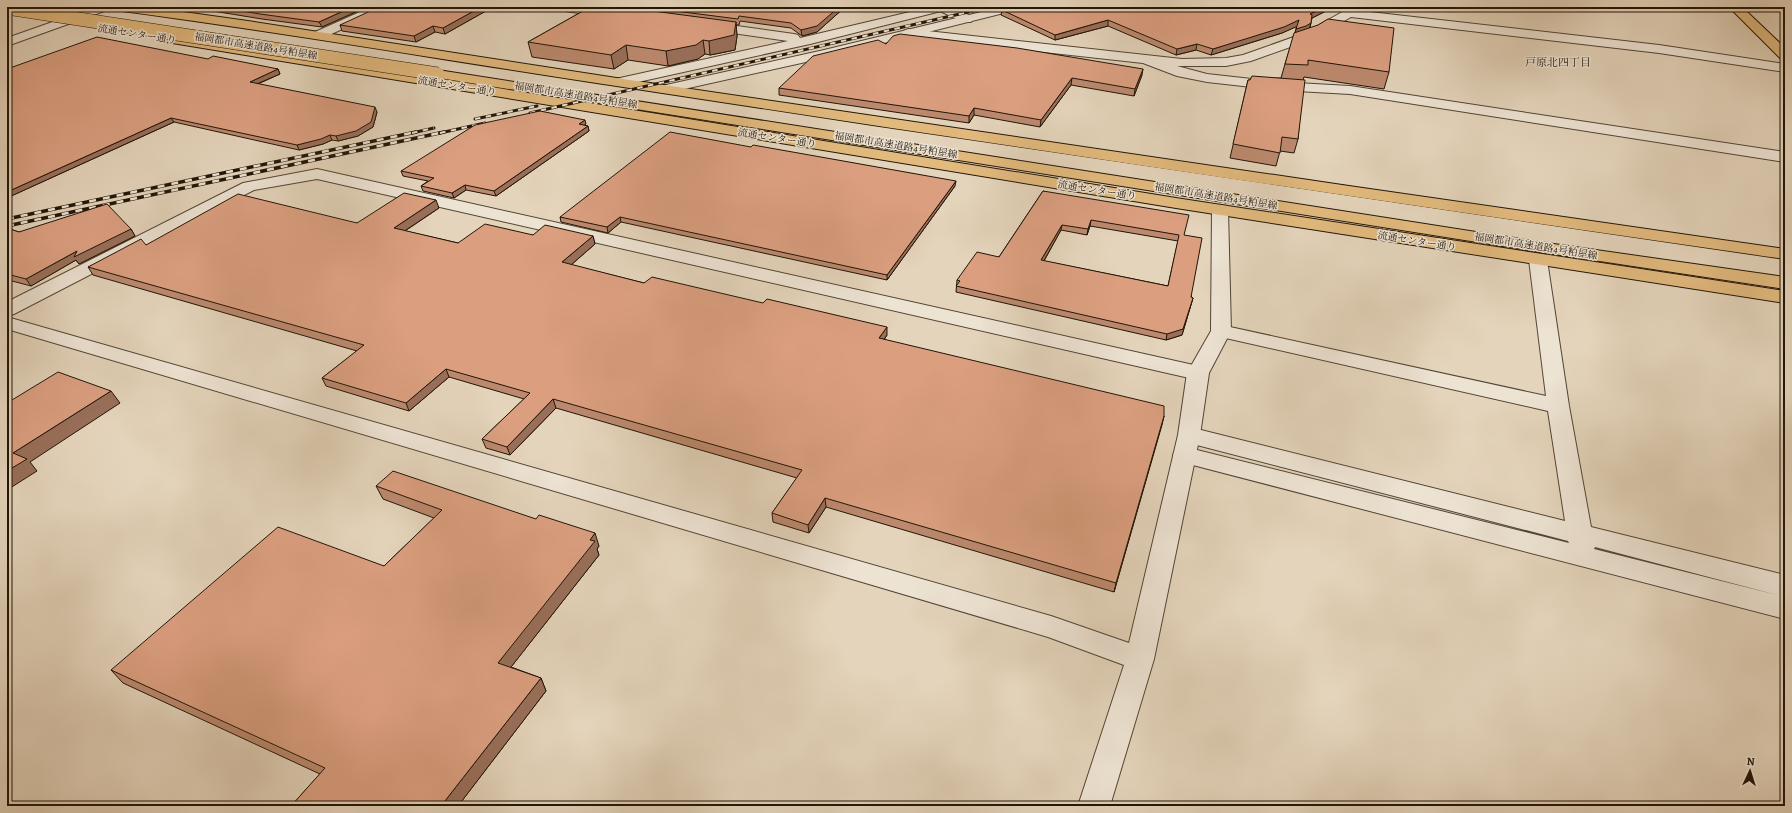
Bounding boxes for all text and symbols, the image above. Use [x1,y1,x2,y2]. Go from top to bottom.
street label: 流通センター通り [97,21,177,47]
street label: 福岡都市高速道路4号粕屋線 [193,30,319,62]
district label: 戸原北四丁目 [1525,55,1591,70]
street label: 流通センター通り [417,73,497,99]
street label: 福岡都市高速道路4号粕屋線 [513,79,639,111]
street label: 流通センター通り [737,125,817,151]
street label: 福岡都市高速道路4号粕屋線 [833,129,959,161]
street label: 流通センター通り [1057,177,1137,203]
street label: 福岡都市高速道路4号粕屋線 [1153,180,1279,212]
street label: 流通センター通り [1377,228,1457,254]
street label: 福岡都市高速道路4号粕屋線 [1473,230,1599,262]
north arrow [1730,751,1770,791]
text: N [1746,754,1755,769]

